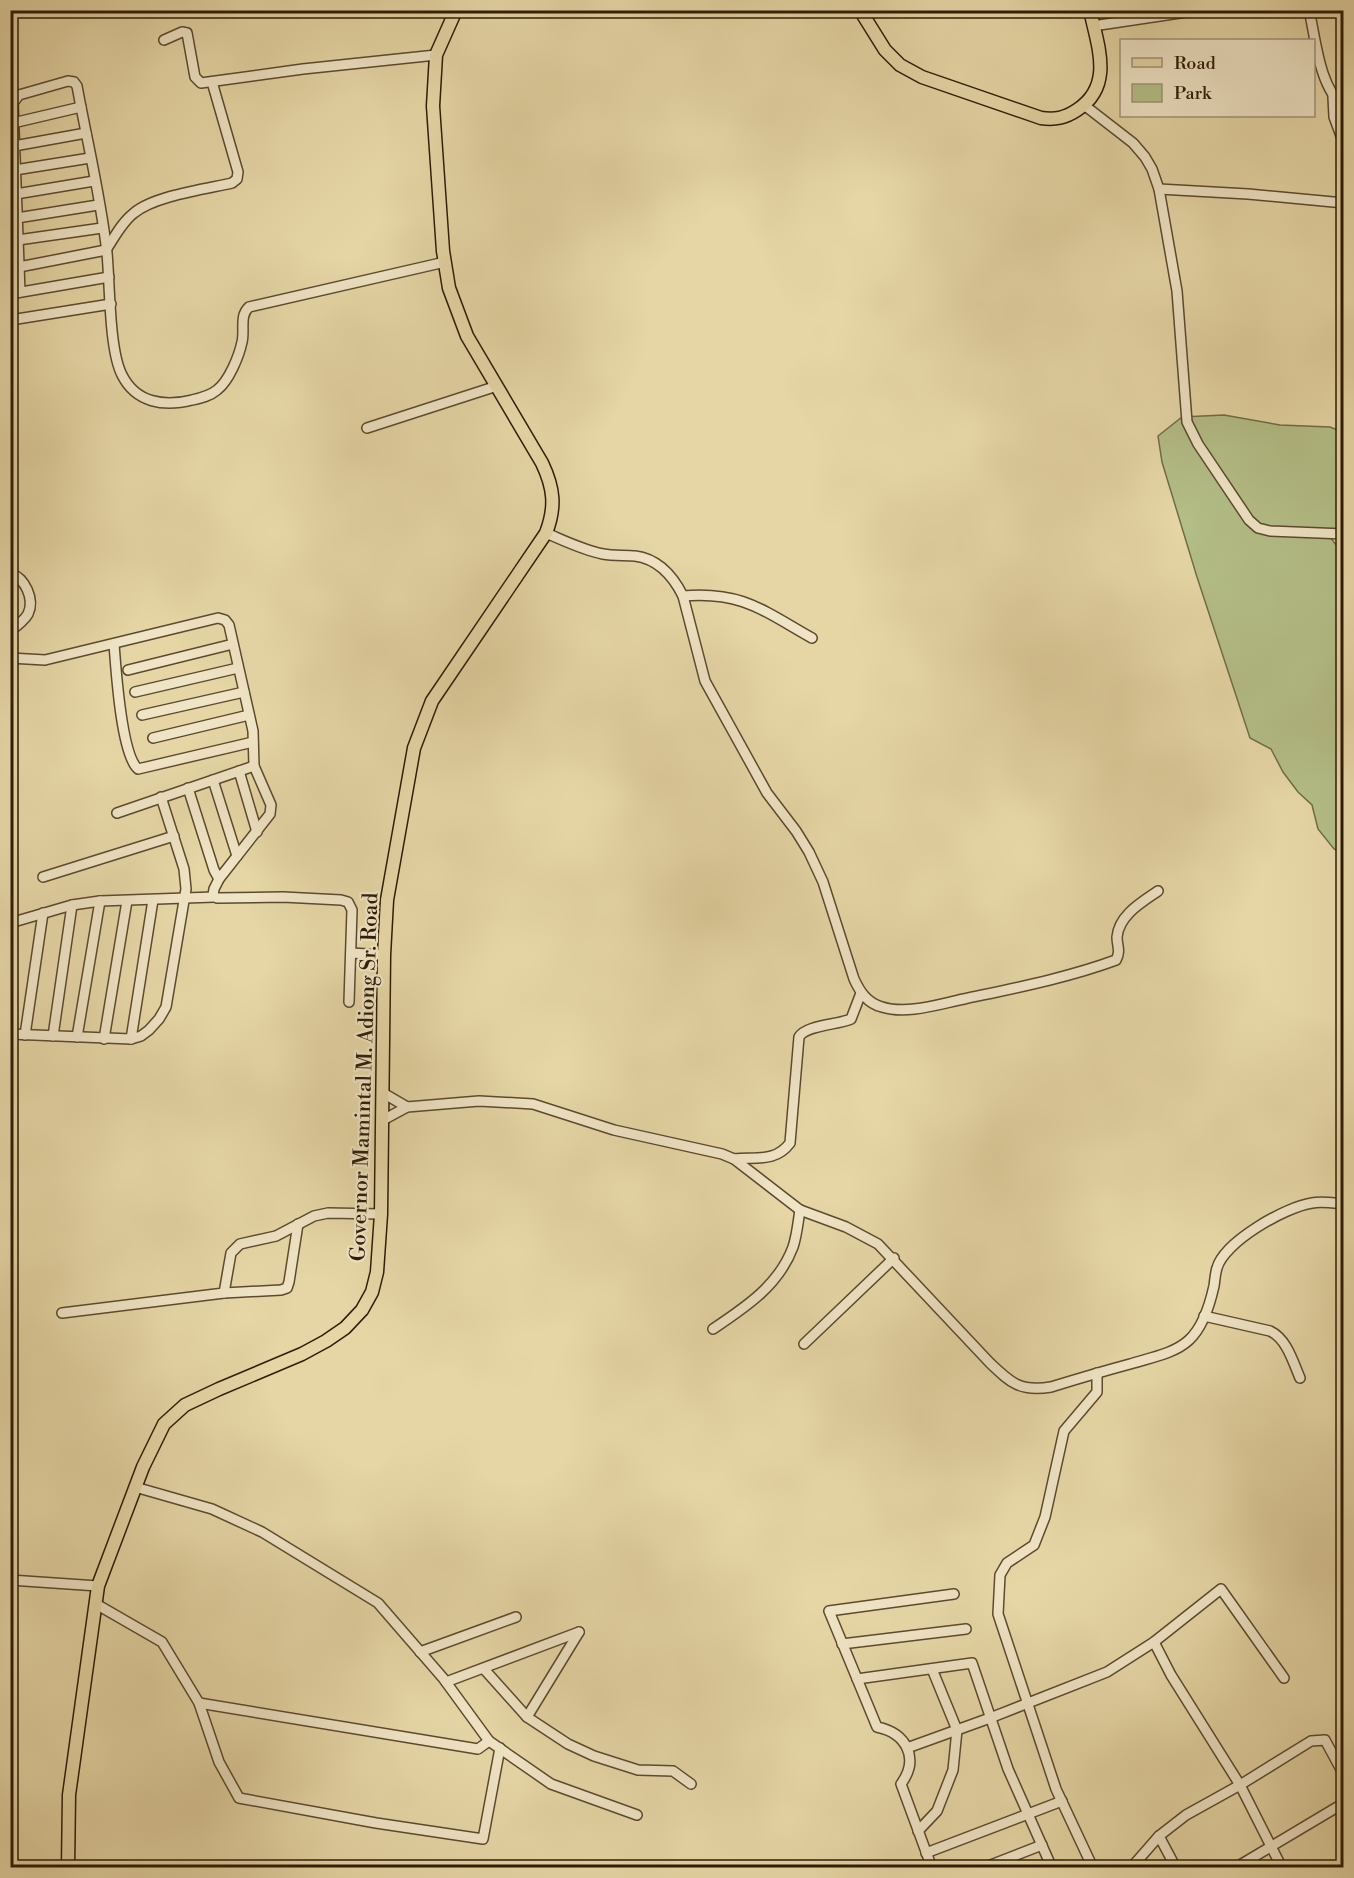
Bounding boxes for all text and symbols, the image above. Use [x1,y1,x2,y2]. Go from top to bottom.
legend [1120,39,1315,117]
text: Road [1174,52,1217,75]
text: Park [1174,82,1213,105]
street label: Governor Mamintal M. Adiong Sr. Road [346,892,384,1262]

